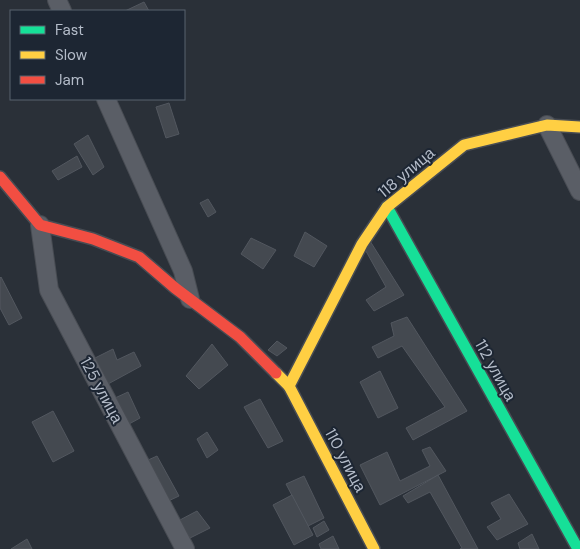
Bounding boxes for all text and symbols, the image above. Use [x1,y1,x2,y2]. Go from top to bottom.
legend [10,10,185,100]
text: Fast [55,20,84,40]
text: Slow [55,45,88,65]
text: Jam [55,70,84,90]
street label: 118 улица [374,142,439,202]
street label: 112 улица [470,336,521,405]
street label: 125 улица [75,353,128,427]
street label: 110 улица [320,425,371,496]

